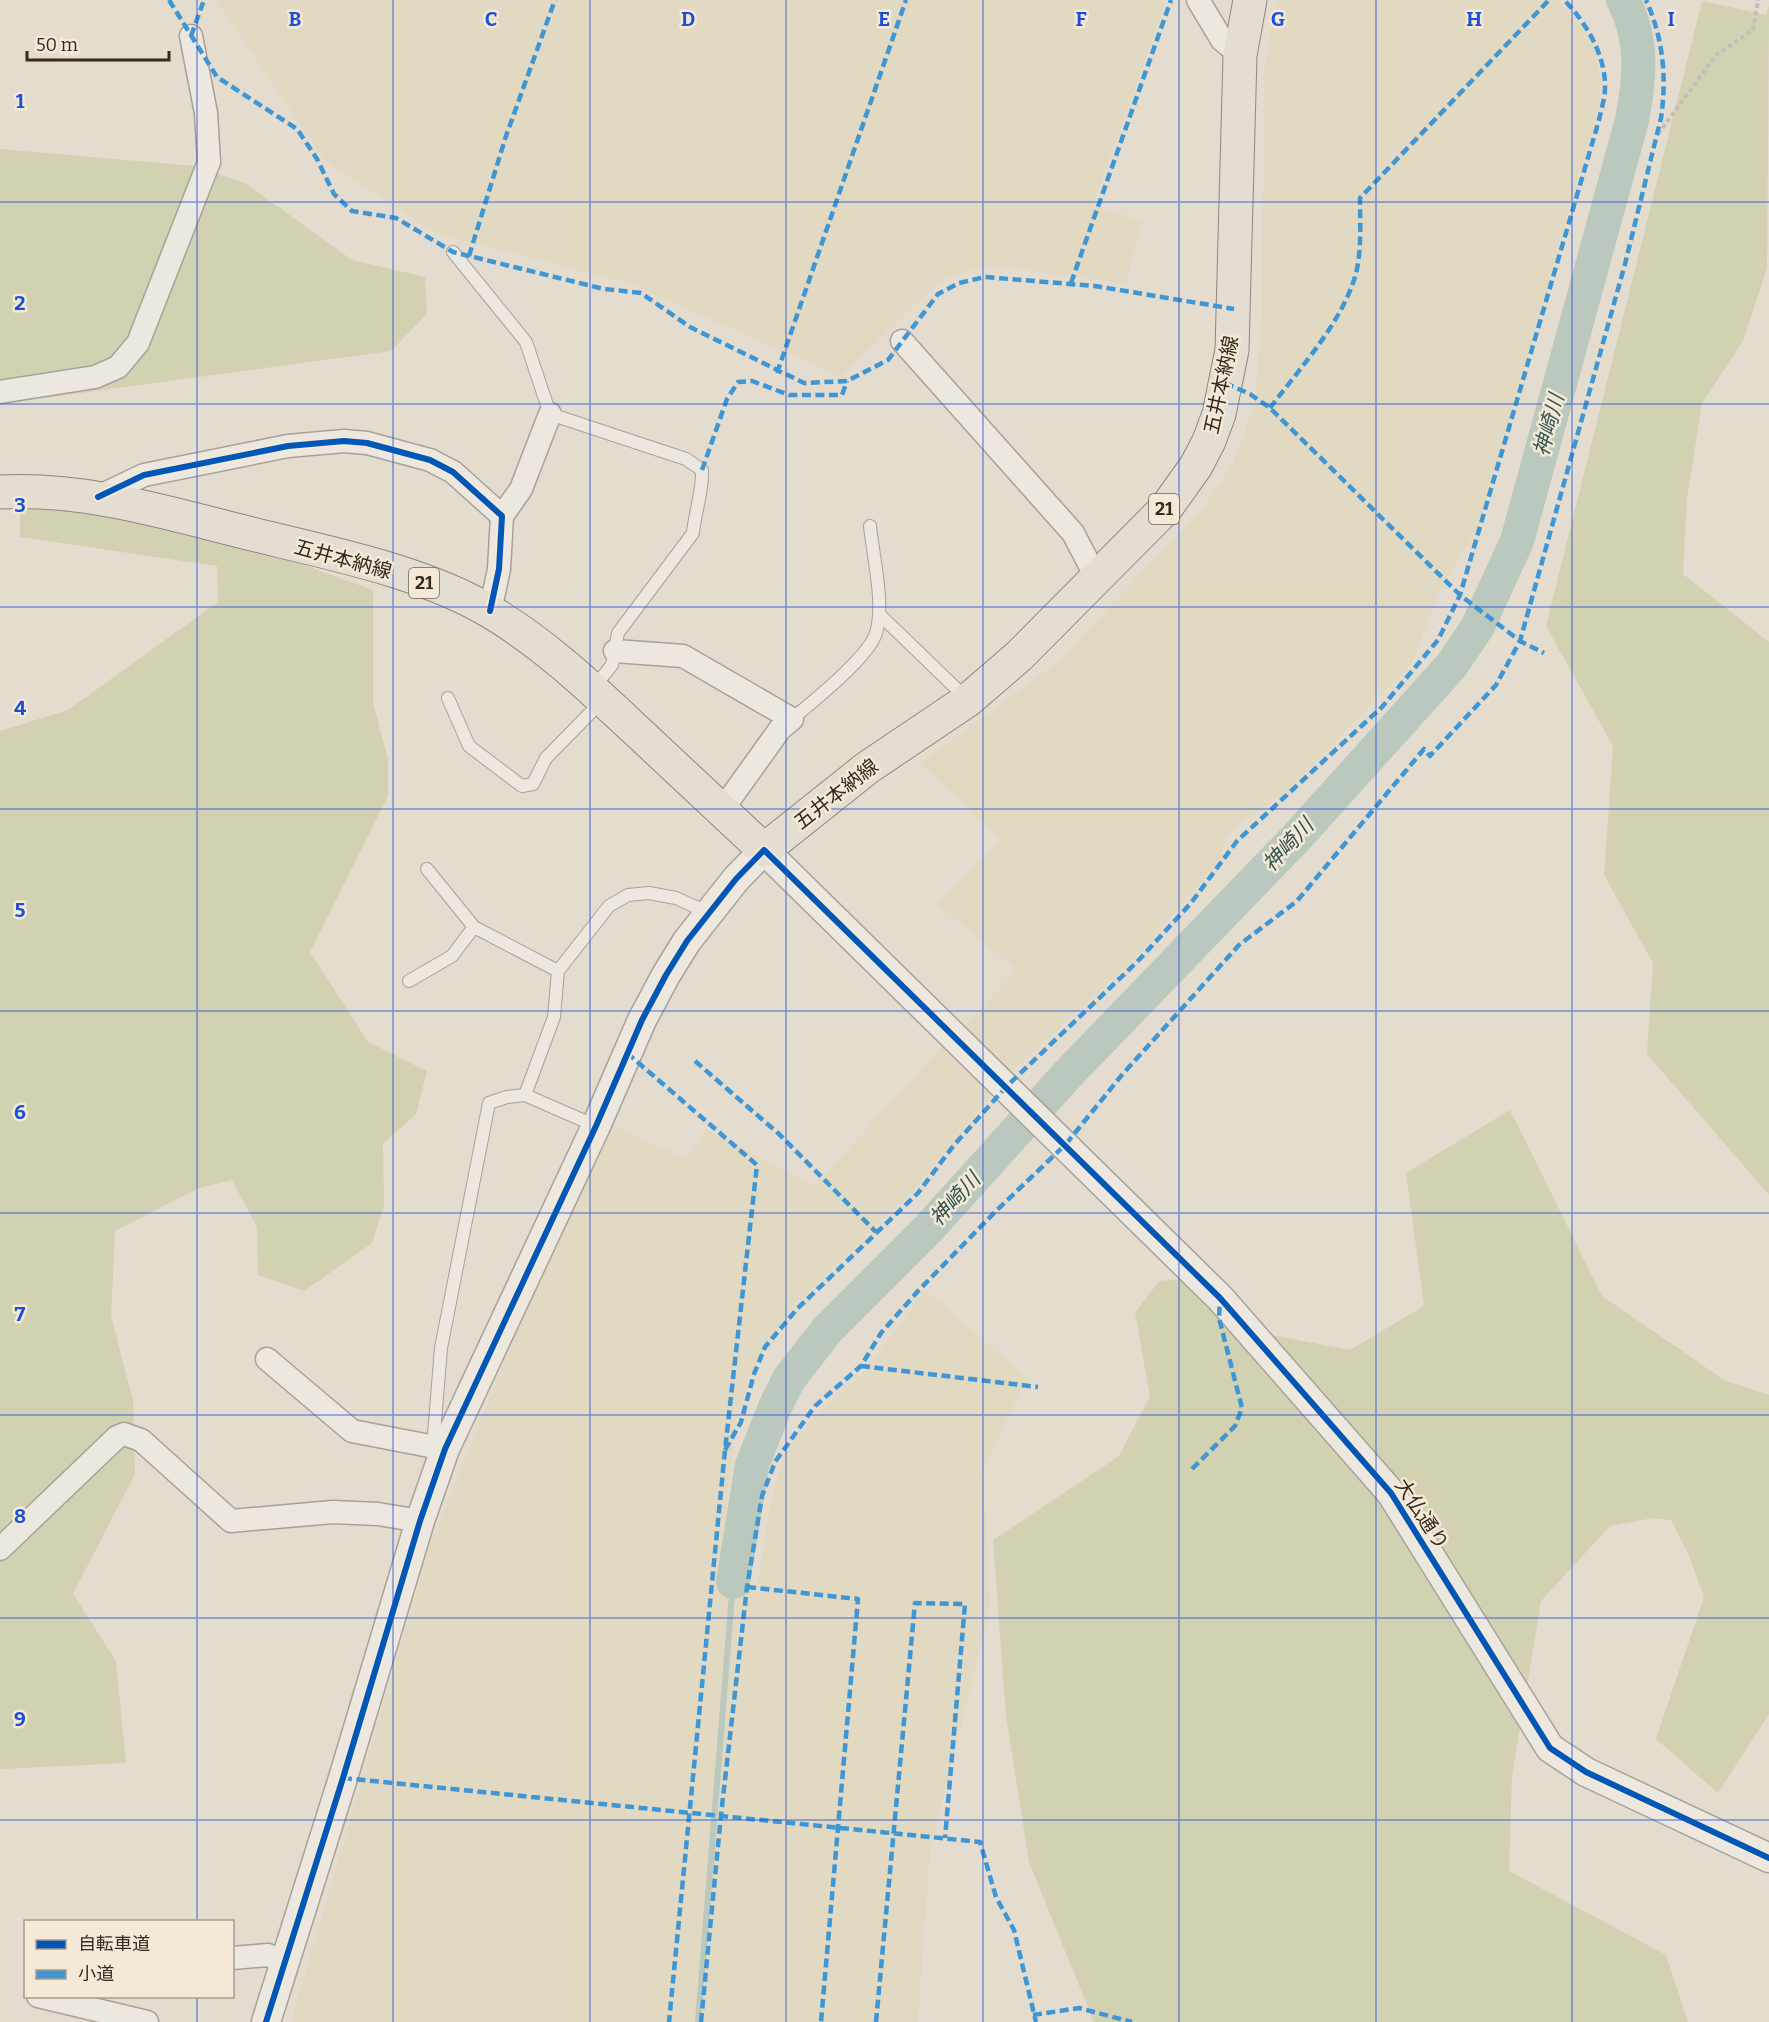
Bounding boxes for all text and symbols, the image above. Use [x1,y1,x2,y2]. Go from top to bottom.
text: B [289,7,302,31]
text: C [485,7,497,31]
text: D [681,7,695,31]
text: E [878,7,890,31]
text: F [1075,7,1087,31]
text: G [1271,7,1285,31]
text: H [1466,7,1482,31]
text: I [1667,7,1675,31]
scale bar [27,24,170,62]
text: 50 m [36,34,78,56]
text: 1 [16,89,25,113]
text: 2 [14,291,26,315]
street label: 五井本納線 [1199,334,1243,436]
water label: 神崎川 [1528,389,1570,459]
text: 3 [14,493,26,517]
road number: 21 [1149,494,1179,524]
street label: 五井本納線 [292,534,394,584]
road number: 21 [409,568,439,598]
text: 4 [14,696,26,720]
street label: 五井本納線 [789,754,883,834]
water label: 神崎川 [1257,812,1320,877]
text: 5 [15,898,26,922]
text: 6 [14,1100,26,1124]
water label: 神崎川 [924,1165,987,1231]
text: 7 [15,1302,26,1326]
street label: 大仏通り [1390,1474,1454,1554]
text: 8 [14,1504,26,1528]
text: 9 [14,1707,26,1731]
legend [24,1920,234,1998]
text: 自転車道 [78,1933,150,1955]
text: 小道 [78,1963,114,1985]

